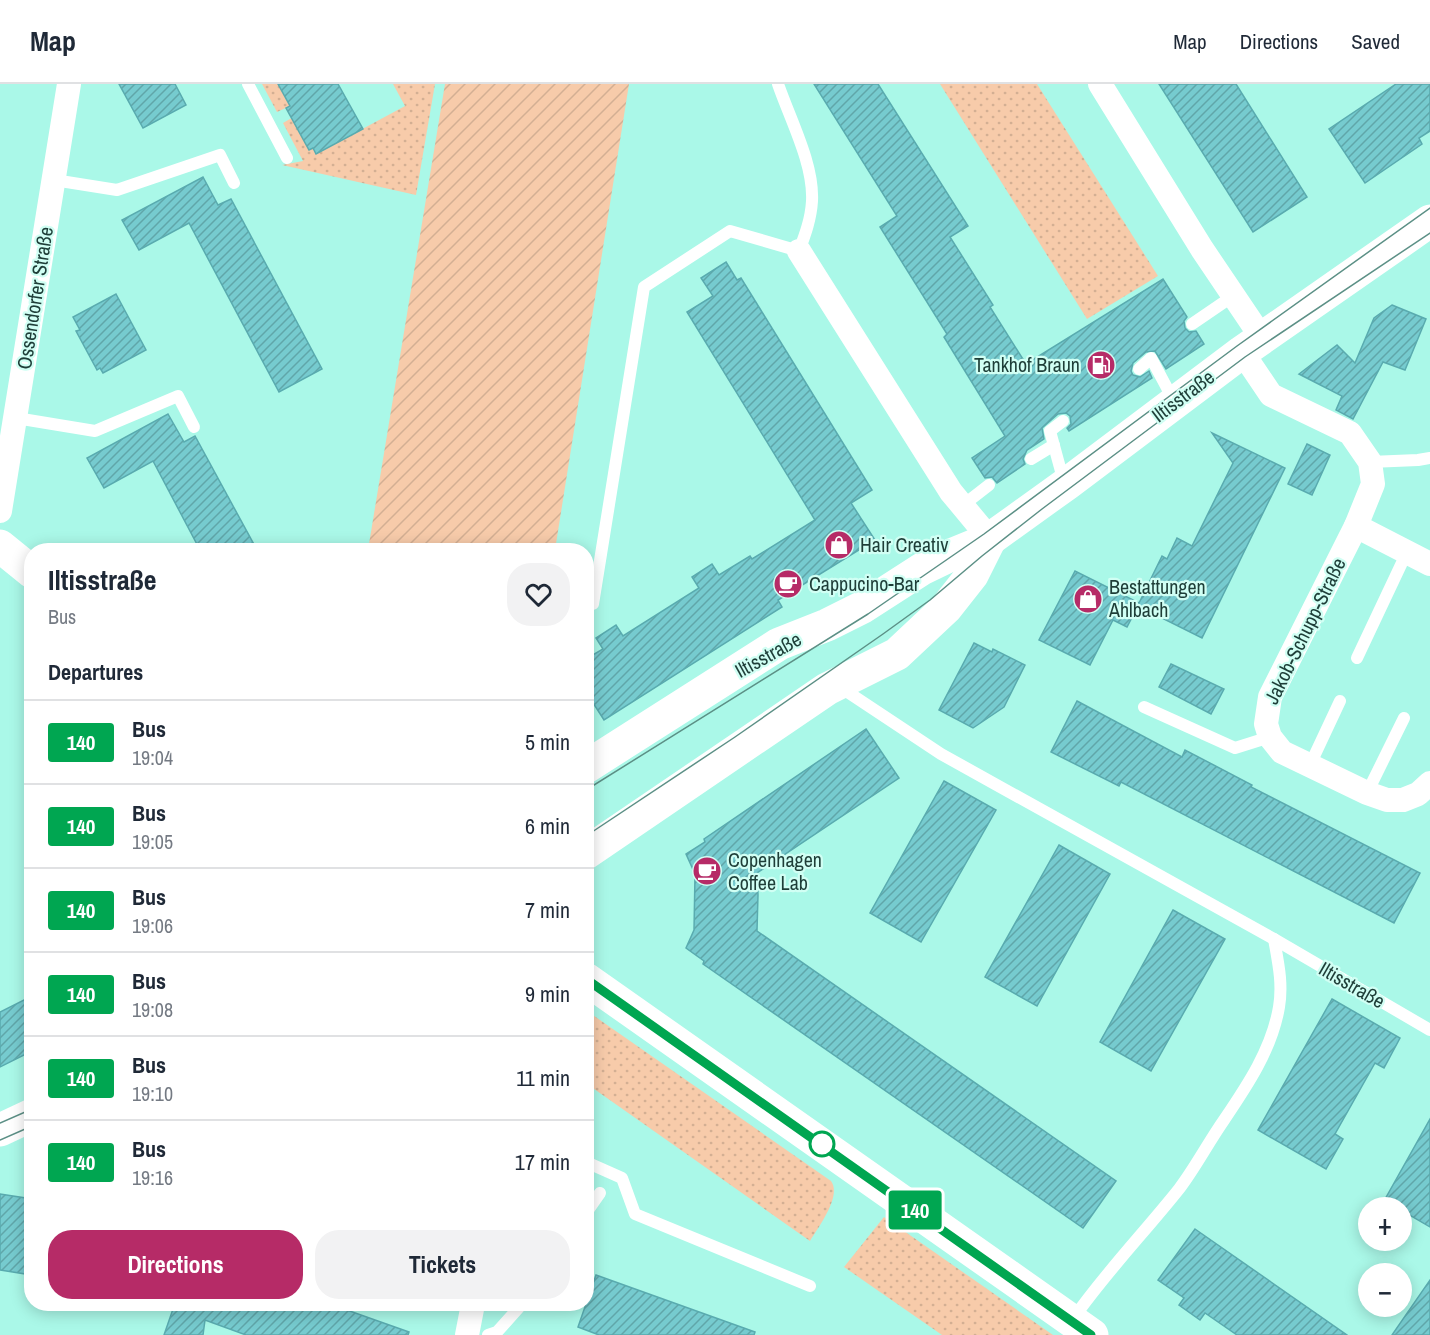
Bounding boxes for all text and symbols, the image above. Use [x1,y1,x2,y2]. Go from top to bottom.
text: Map [30,22,76,60]
text: Map [1173,27,1207,56]
text: Directions [1240,27,1318,56]
text: Saved [1351,27,1400,56]
street label: Ossendorfer Straße [10,225,59,371]
fuel station icon: Tankhof Braun [1085,349,1117,381]
place label: Tankhof Braun [974,351,1080,378]
street label: Iltisstraße [1146,363,1220,428]
shop icon: Hair Creativ [823,529,855,561]
place label: Hair Creativ [860,531,949,558]
street label: Jakob-Schupp-Straße [1257,553,1352,708]
text: Iltisstraße [48,561,156,599]
button: heart [507,563,570,626]
cafe icon: Cappucino-Bar [772,568,804,600]
place label: Cappucino-Bar [809,570,920,597]
place label: Bestattungen Ahlbach [1108,573,1206,623]
shop icon: Bestattungen Ahlbach [1072,583,1104,615]
text: Bus [48,603,76,630]
street label: Iltisstraße [730,625,806,684]
text: Departures [48,657,143,687]
text: Bus [132,714,166,744]
text: 5 min [525,727,570,757]
text: 140 [67,728,95,757]
text: 19:04 [132,744,173,771]
text: Bus [132,798,166,828]
text: 6 min [525,811,570,841]
text: 140 [67,812,95,841]
text: 19:05 [132,828,173,855]
place label: Copenhagen Coffee Lab [728,846,822,896]
cafe icon: Copenhagen Coffee Lab [691,855,723,887]
text: Bus [132,882,166,912]
text: 7 min [525,895,570,925]
text: 140 [67,896,95,925]
text: 19:06 [132,912,173,939]
street label: Iltisstraße [1314,955,1390,1014]
text: Bus [132,966,166,996]
text: 9 min [525,979,570,1009]
text: 140 [67,980,95,1009]
text: 19:08 [132,996,173,1023]
text: Bus [132,1050,166,1080]
text: 11 min [516,1063,570,1093]
text: 140 [67,1064,95,1093]
text: 19:10 [132,1080,173,1107]
unlabelled marker [809,1131,835,1157]
text: Bus [132,1134,166,1164]
text: 17 min [515,1147,570,1177]
text: 140 [67,1148,95,1177]
text: 19:16 [132,1164,173,1191]
line badge: 140 [880,1190,950,1230]
text: 140 [901,1196,929,1225]
map controls [1358,1197,1412,1317]
button: + [1358,1197,1412,1251]
button: Directions [48,1230,303,1299]
button: Tickets [315,1230,570,1299]
button: − [1358,1263,1412,1317]

